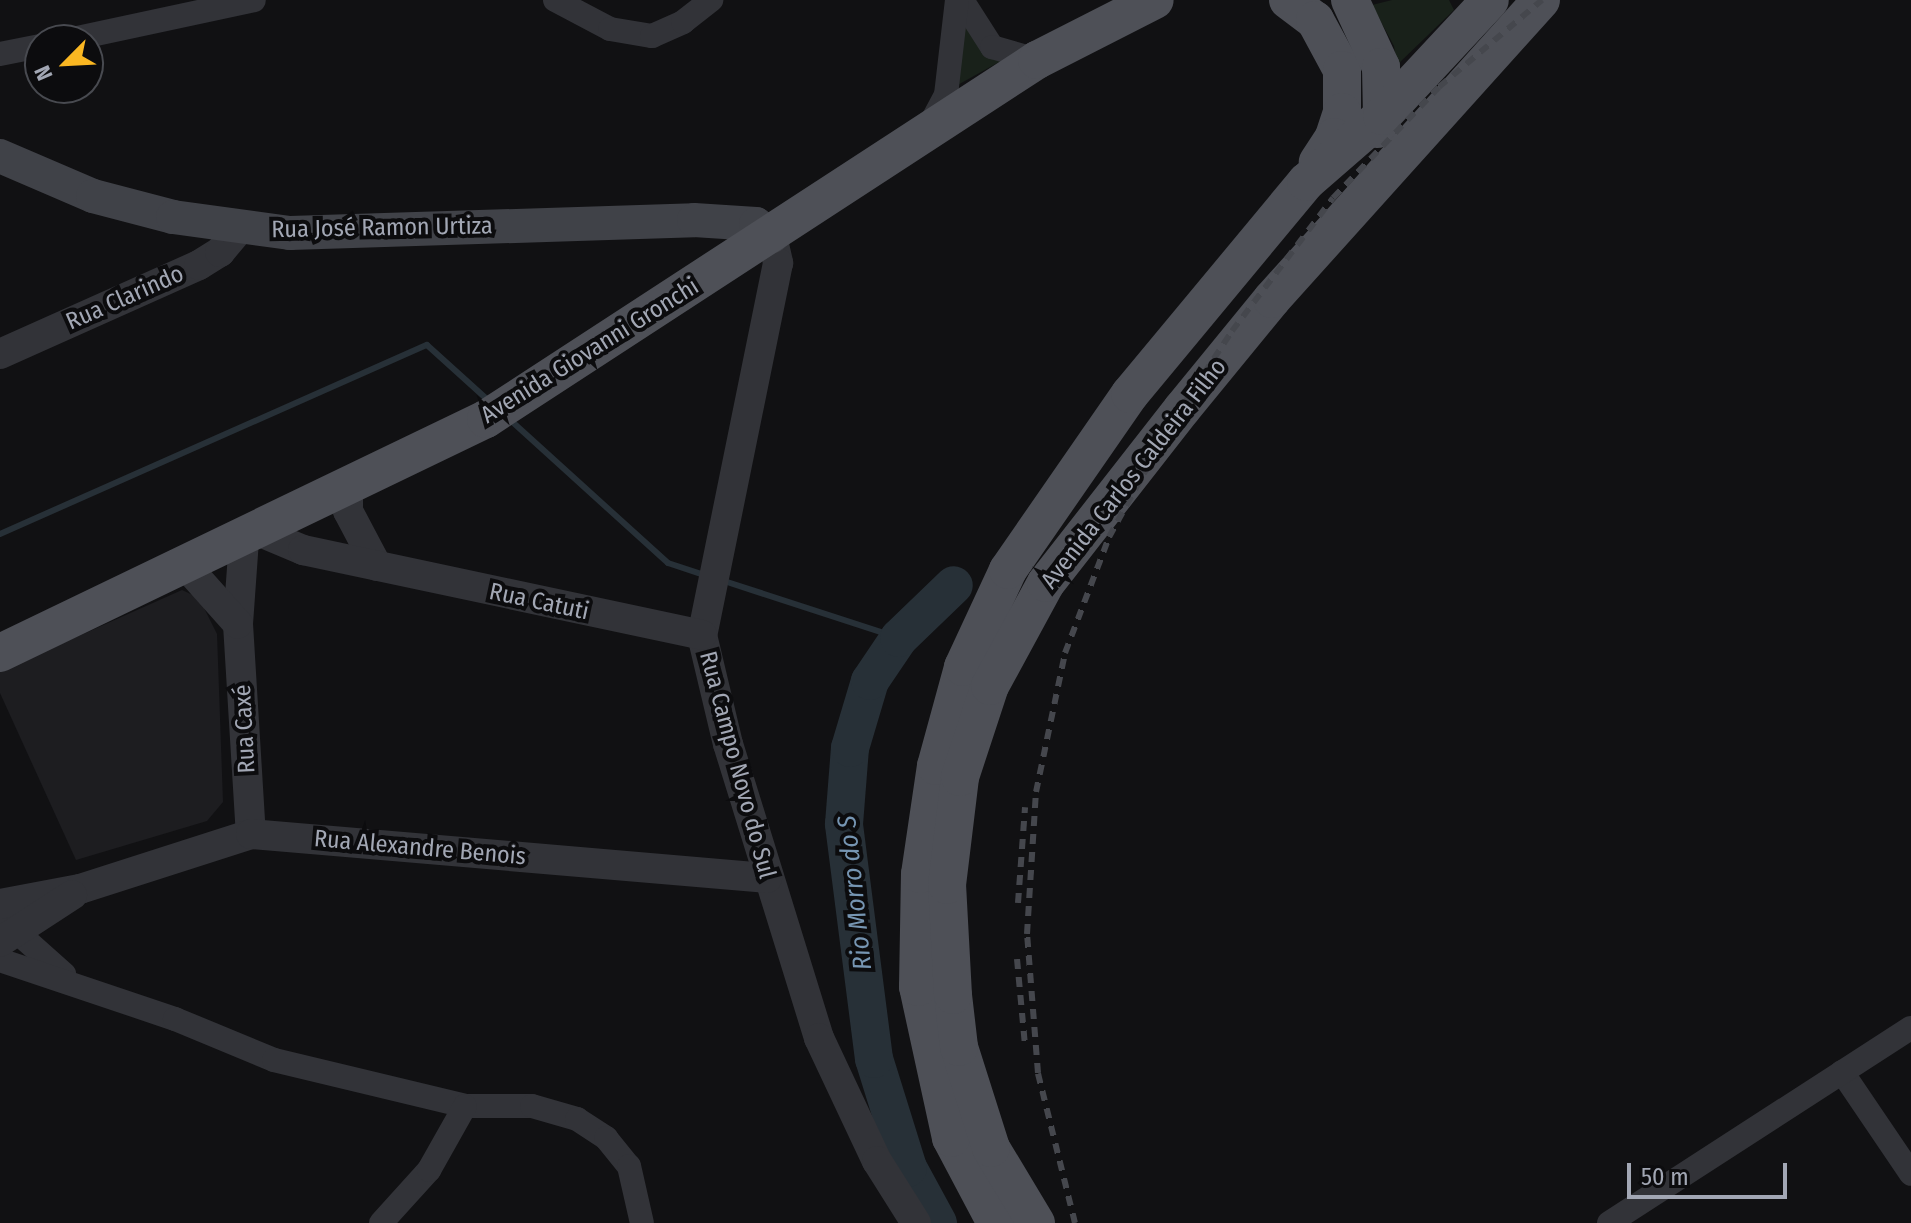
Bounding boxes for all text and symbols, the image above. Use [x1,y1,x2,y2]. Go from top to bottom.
north arrow [24,24,104,104]
text: N [28,62,58,85]
street label: Rua José Ramon Urtiza [271,212,493,244]
street label: Rua Clarindo [62,259,188,337]
street label: Avenida Giovanni Gronchi [476,272,704,430]
street label: Avenida Carlos Caldeira Filho [1035,353,1233,595]
street label: Rua Catuti [487,577,591,627]
street label: Rua Campo Novo do Sul [693,648,781,882]
street label: Rua Caxé [228,684,262,774]
water label: Rio Morro do S [831,814,879,972]
street label: Rua Alexandre Benois [313,824,527,872]
scale bar [1631,1147,1791,1197]
text: 50 m [1641,1163,1689,1191]

